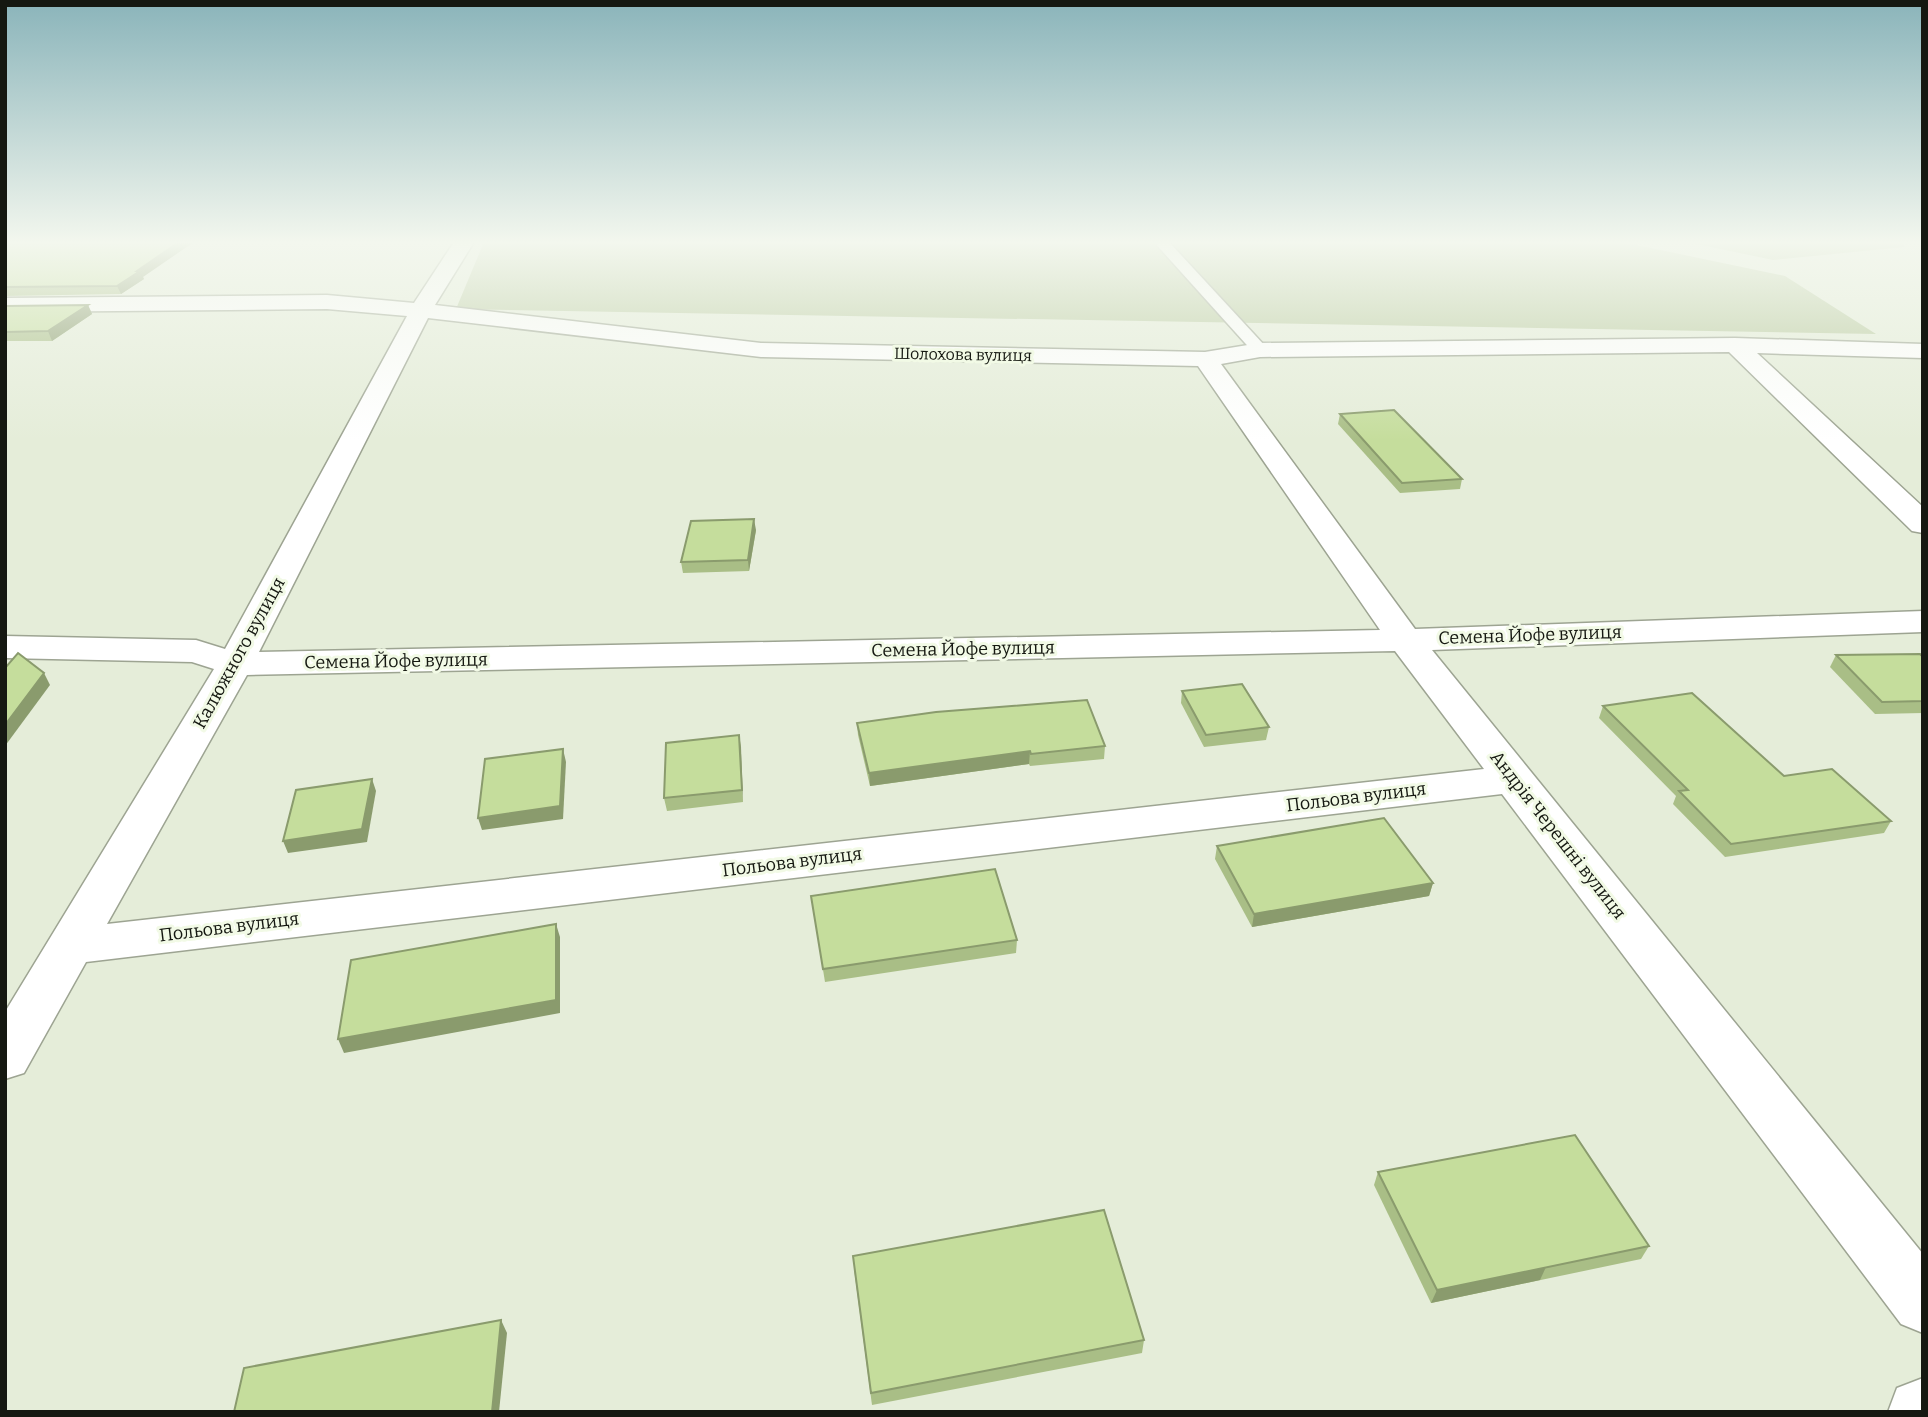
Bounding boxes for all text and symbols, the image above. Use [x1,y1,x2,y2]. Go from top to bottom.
street label: Шолохова вулиця [894,344,1032,365]
street label: Калюжного вулиця [188,573,290,732]
street label: Семена Йофе вулиця [1438,621,1622,649]
street label: Семена Йофе вулиця [871,636,1055,662]
street label: Семена Йофе вулиця [304,648,488,674]
street label: Андрія Черешні вулиця [1486,747,1631,924]
street label: Польова вулиця [1285,778,1427,816]
street label: Польова вулиця [721,843,863,881]
street label: Польова вулиця [158,908,300,946]

